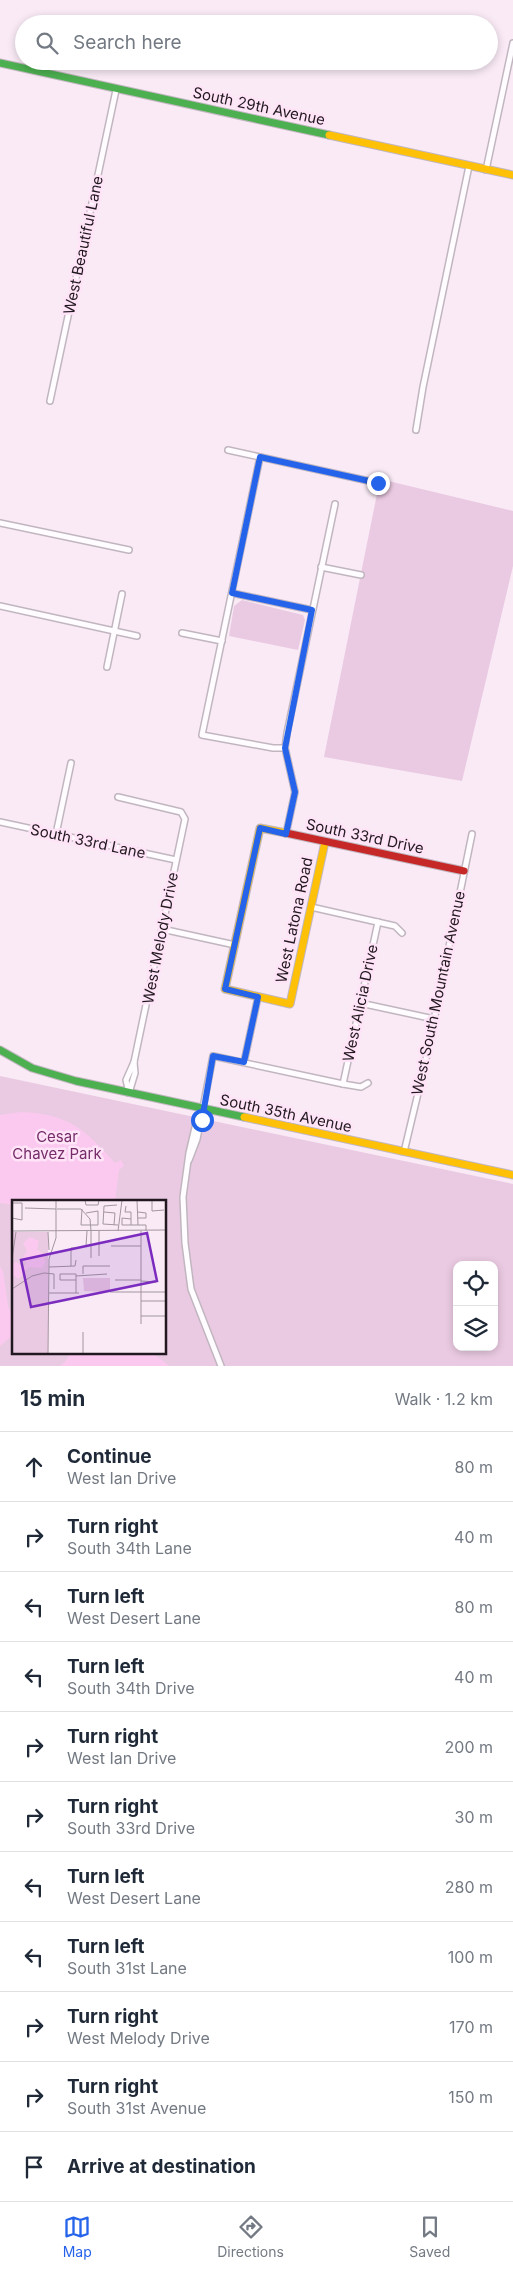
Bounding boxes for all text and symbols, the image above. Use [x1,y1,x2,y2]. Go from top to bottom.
search box [15,15,498,70]
icon: search [33,29,61,57]
text: Search here [73,31,182,54]
street label: South 29th Avenue [191,83,327,129]
street label: West Beautiful Lane [59,174,107,316]
route end [367,472,390,495]
street label: South 33rd Drive [304,814,426,858]
street label: South 33rd Lane [29,820,147,862]
street label: West Latona Road [271,855,317,985]
street label: West Melody Drive [138,870,182,1006]
street label: West South Mountain Avenue [407,889,469,1097]
street label: West Alicia Drive [338,943,382,1063]
street label: South 35th Avenue [218,1090,354,1136]
route start [191,1109,214,1132]
park label: Cesar Chavez Park [12,1127,102,1163]
inset map [12,1200,166,1354]
map controls [453,1261,498,1351]
button: locate [453,1261,498,1306]
button: layers [453,1306,498,1351]
text: 15 min [20,1386,85,1411]
text: Walk · 1.2 km [395,1389,493,1409]
text: Continue [67,1445,152,1468]
icon: ahead [20,1453,48,1481]
text: 80 m [454,1457,493,1477]
text: West Ian Drive [67,1468,176,1488]
text: Turn right [67,1515,158,1538]
icon: right [20,1523,48,1551]
text: 40 m [454,1527,493,1547]
text: South 34th Lane [67,1538,192,1558]
text: Turn left [67,1585,145,1608]
icon: left [20,1593,48,1621]
text: 80 m [454,1597,493,1617]
text: West Desert Lane [67,1608,201,1628]
text: Turn left [67,1655,145,1678]
icon: left [20,1663,48,1691]
text: 40 m [454,1667,493,1687]
text: South 34th Drive [67,1678,195,1698]
text: Turn right [67,1725,158,1748]
icon: right [20,1733,48,1761]
text: 200 m [445,1737,493,1757]
text: West Ian Drive [67,1748,176,1768]
text: Turn right [67,1795,158,1818]
icon: right [20,1803,48,1831]
text: 30 m [455,1807,493,1827]
text: South 33rd Drive [67,1818,195,1838]
text: Turn left [67,1865,145,1888]
icon: left [20,1873,48,1901]
text: 280 m [445,1877,493,1897]
text: West Desert Lane [67,1888,201,1908]
text: Turn left [67,1935,145,1958]
icon: left [20,1943,48,1971]
text: 100 m [448,1947,493,1967]
text: South 31st Lane [67,1958,187,1978]
text: Turn right [67,2005,158,2028]
icon: right [20,2013,48,2041]
text: 170 m [449,2017,493,2037]
text: West Melody Drive [67,2028,210,2048]
text: Turn right [67,2075,158,2098]
icon: right [20,2083,48,2111]
text: 150 m [448,2087,493,2107]
text: South 31st Avenue [67,2098,206,2118]
icon: arrive [20,2153,48,2181]
text: Arrive at destination [67,2155,256,2178]
tab: Map [63,2213,92,2260]
tab: Directions [217,2213,284,2260]
tab: Saved [409,2213,450,2260]

